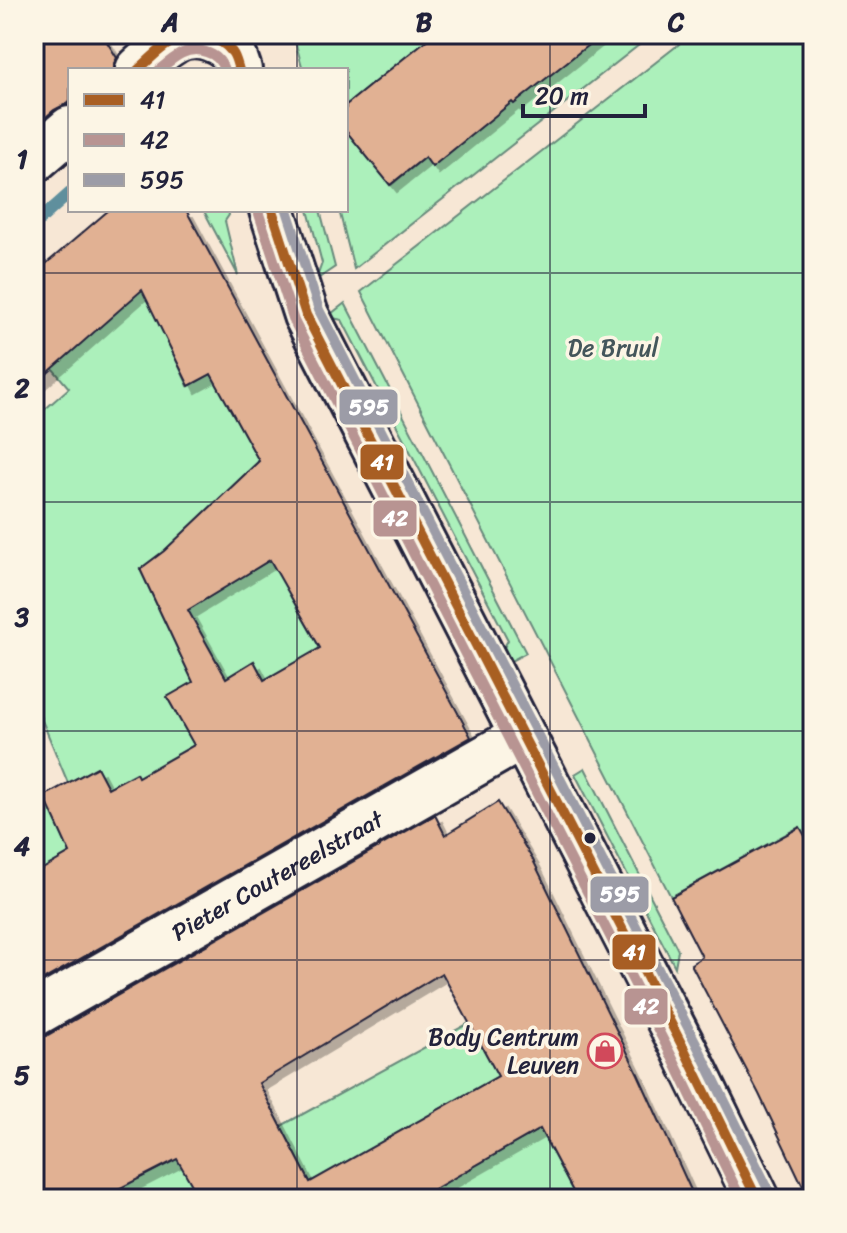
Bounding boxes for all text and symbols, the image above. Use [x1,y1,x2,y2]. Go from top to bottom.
text: A [160,0,179,45]
text: B [416,0,433,45]
text: C [667,0,685,45]
legend [68,68,348,212]
scale bar [523,68,645,118]
text: 20 m [535,75,589,117]
text: 41 [140,79,165,121]
text: 42 [140,119,169,161]
text: 1 [16,136,28,182]
text: 595 [140,159,184,201]
park label: De Bruul [568,327,660,369]
text: 2 [13,365,30,411]
line badge: 595 [338,388,399,426]
text: 595 [349,388,390,427]
line badge: 41 [359,443,405,481]
text: 41 [369,443,394,482]
line badge: 42 [372,499,418,538]
text: 42 [381,499,409,538]
text: 3 [14,594,30,640]
street label: Pieter Coutereelstraat [163,798,393,953]
text: 4 [14,823,30,869]
unlabelled marker [582,830,598,846]
line badge: 595 [589,875,650,914]
text: 595 [600,875,641,914]
line badge: 41 [611,933,657,971]
text: 41 [621,933,646,972]
line badge: 42 [623,987,669,1026]
text: 42 [632,987,660,1026]
place label: Body Centrum Leuven [428,1016,579,1086]
shop icon: Body Centrum Leuven [586,1032,624,1070]
text: 5 [14,1052,30,1098]

